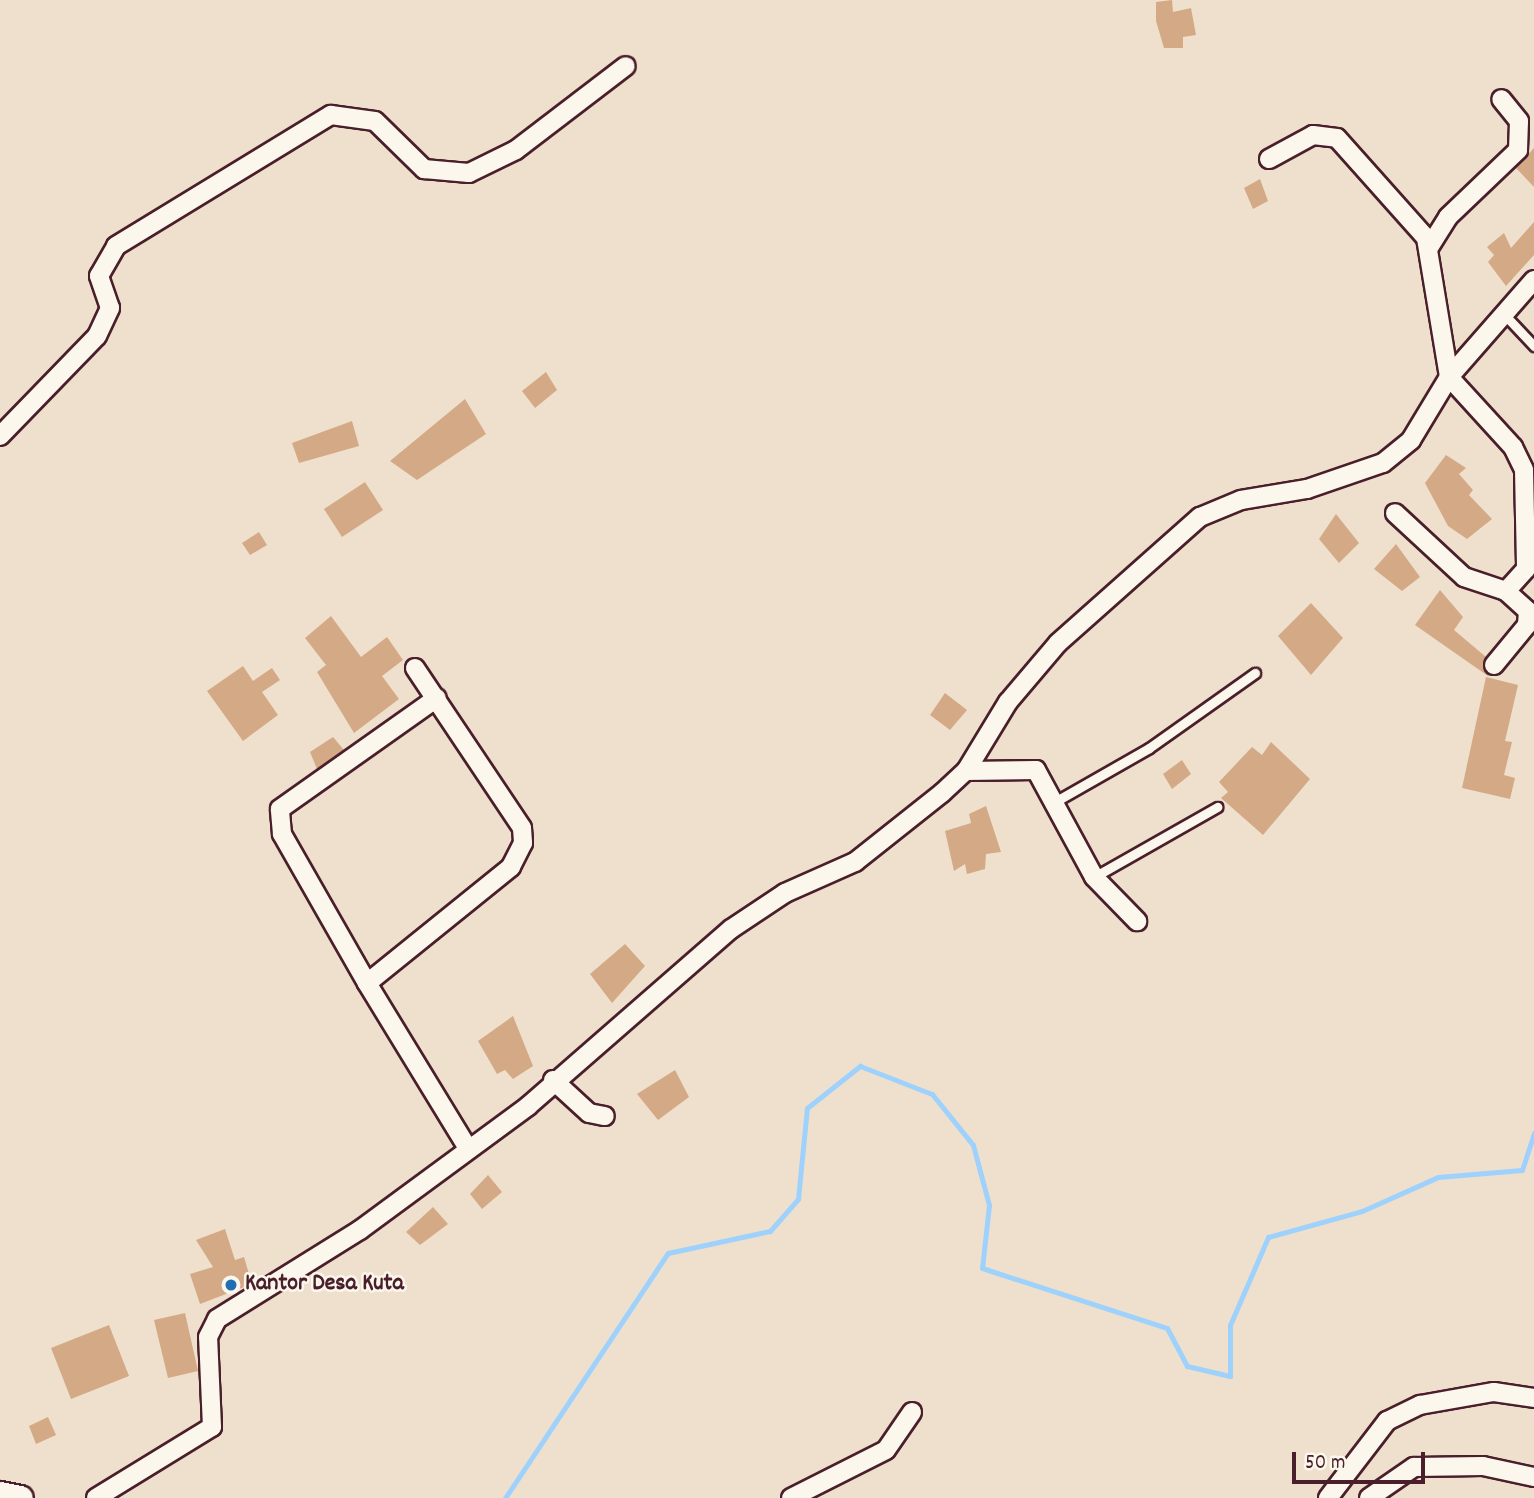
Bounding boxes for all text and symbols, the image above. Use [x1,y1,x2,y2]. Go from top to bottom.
place label: Kantor Desa Kuta [245,1271,404,1299]
marker: Kantor Desa Kuta [223,1277,239,1293]
scale bar [1296,1438,1429,1482]
text: 50 m [1305,1449,1345,1479]

